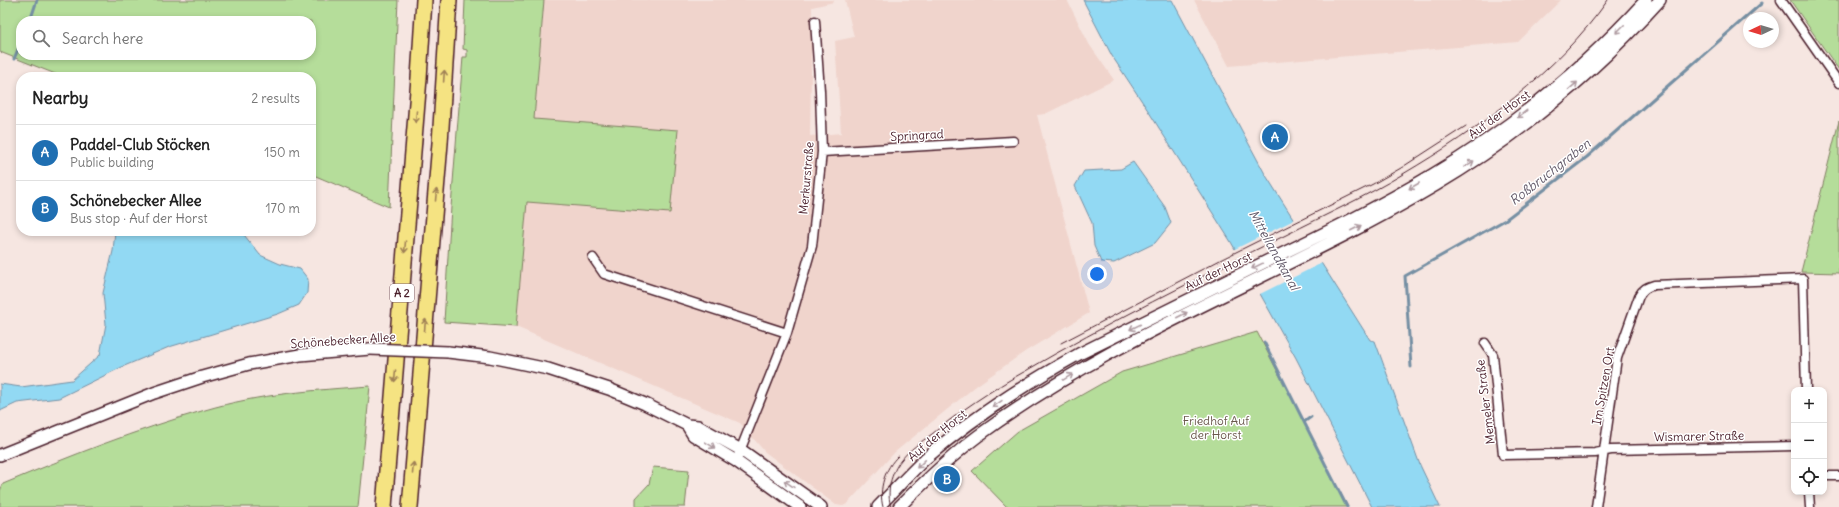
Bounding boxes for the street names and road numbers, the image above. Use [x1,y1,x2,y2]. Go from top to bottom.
street label: Auf der Horst [1465,87,1533,141]
street label: Springrad [890,126,944,144]
street label: Merkurstraße [795,141,817,215]
street label: Auf der Horst [1182,248,1254,294]
road number: A 2 [390,284,414,302]
street label: Schönebecker Allee [290,329,396,351]
street label: Im Spitzen Ort [1589,346,1617,426]
street label: Memeler Straße [1472,359,1498,445]
street label: Auf der Horst [904,406,970,464]
street label: Wismarer Straße [1654,428,1744,444]

